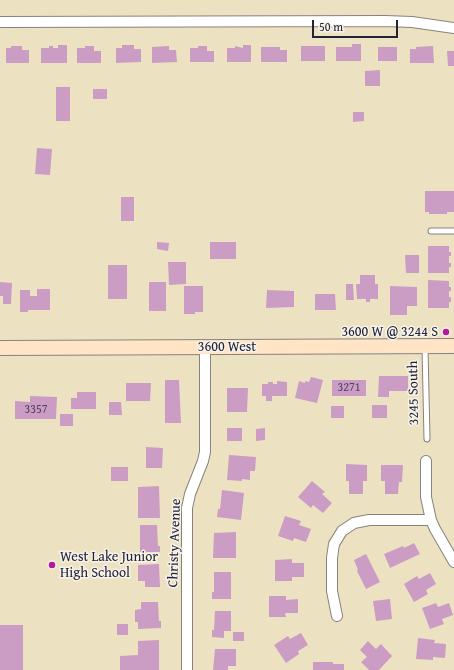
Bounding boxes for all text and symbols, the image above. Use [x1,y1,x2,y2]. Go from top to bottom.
scale bar [314,12,400,38]
text: 50 m [319,18,343,35]
place label: 3600 W @ 3244 S [341,324,438,340]
marker: 3600 W @ 3244 S [441,327,451,337]
street label: 3600 West [198,339,256,355]
street label: 3245 South [405,361,423,425]
house number: 3271 [337,381,361,395]
house number: 3357 [24,403,48,417]
street label: Christy Avenue [165,498,185,588]
place label: West Lake Junior High School [60,549,158,582]
marker: West Lake Junior High School [47,560,57,570]

